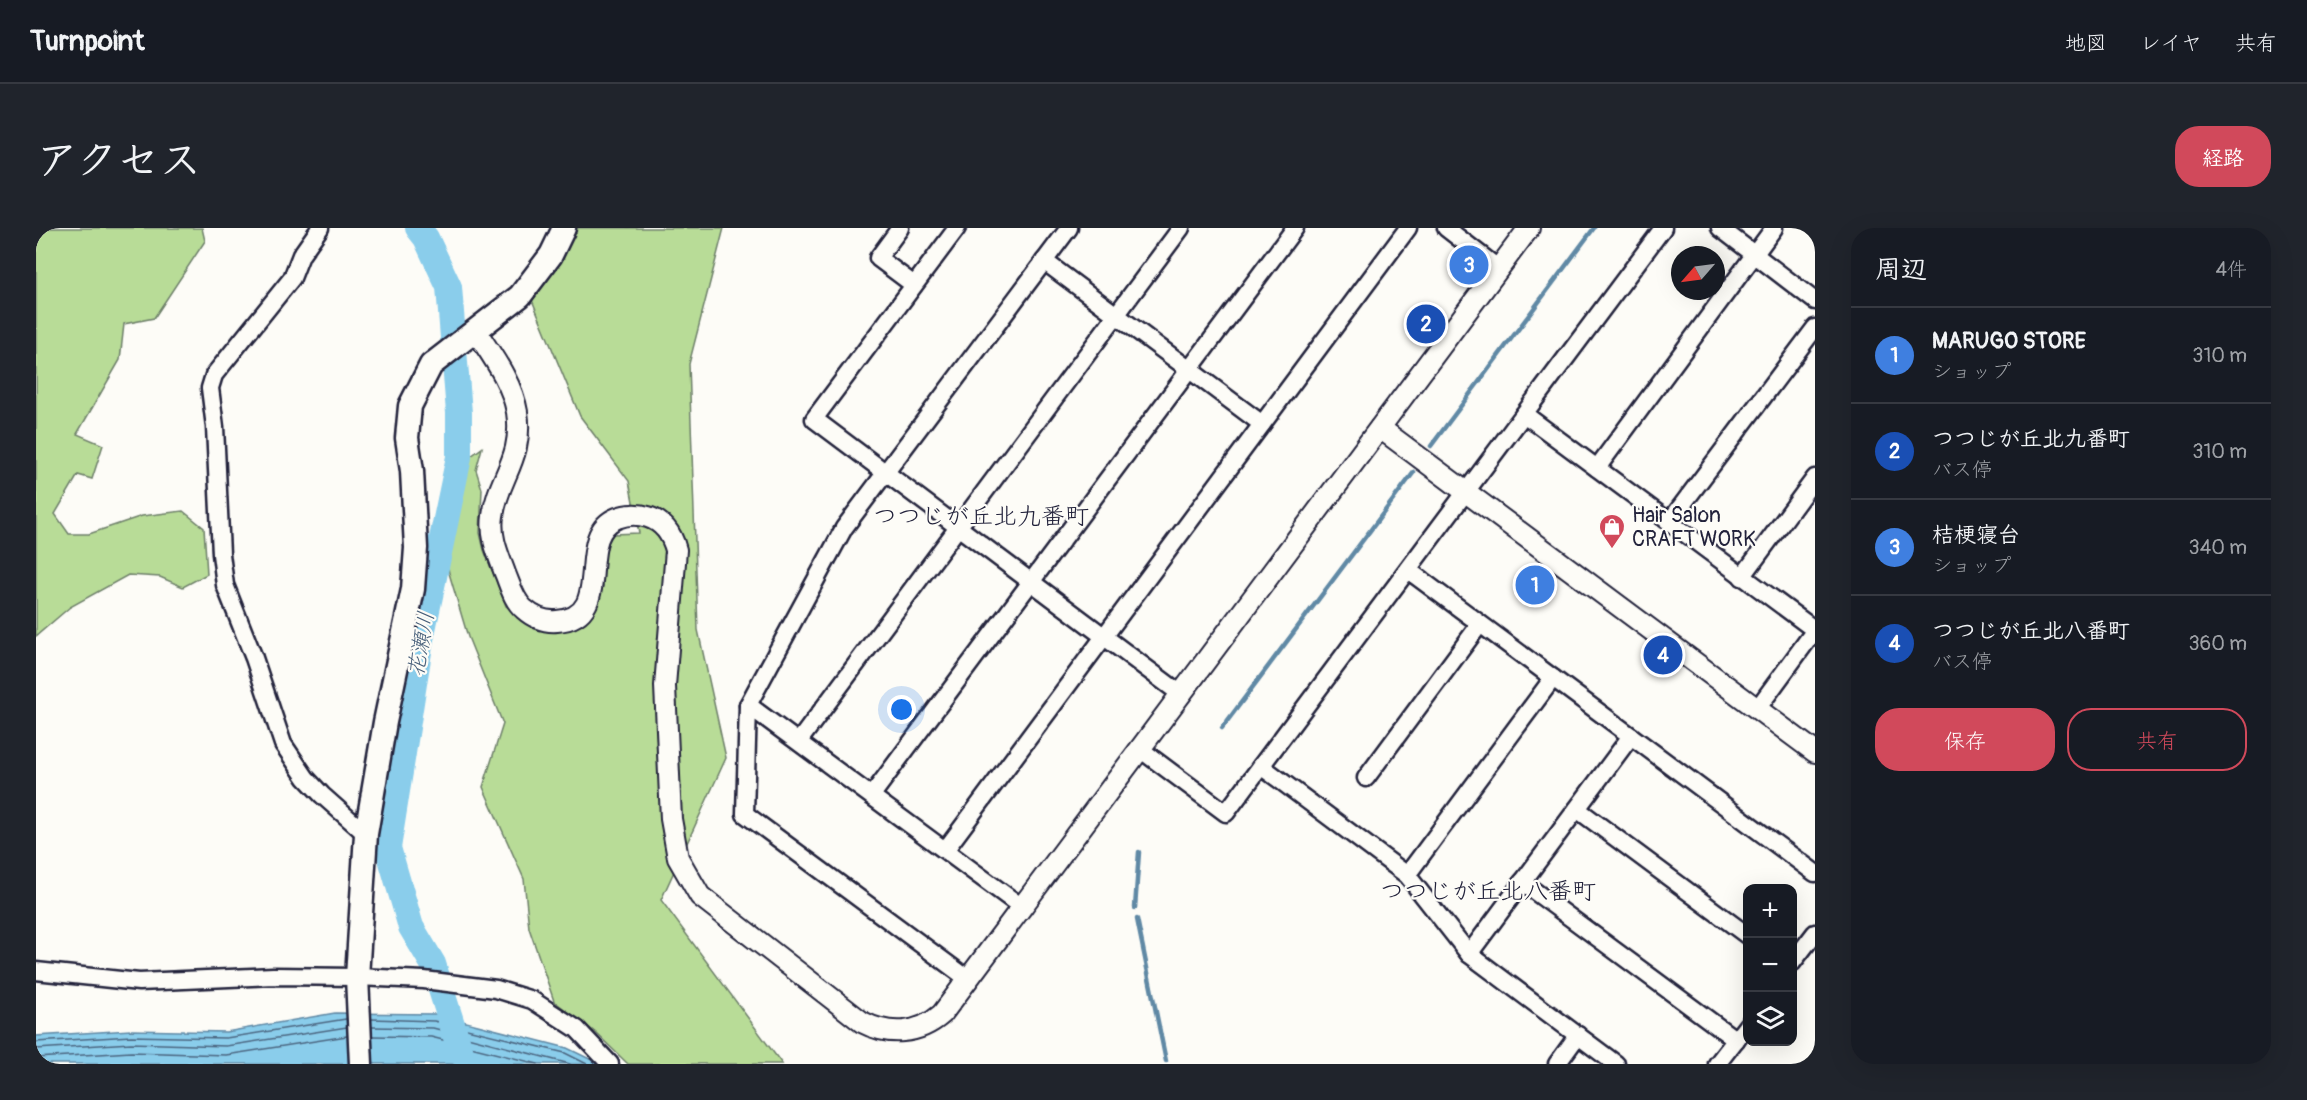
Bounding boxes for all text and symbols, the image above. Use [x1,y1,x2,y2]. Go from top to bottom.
text: Turnpoint [30,24,144,59]
text: 地図 [2065,30,2107,57]
text: レイヤ [2140,30,2202,57]
text: 共有 [2235,30,2277,57]
button: 経路 [2175,126,2271,187]
text: アクセス [36,135,201,187]
pin: 3 [1450,243,1488,288]
north arrow [1671,246,1725,300]
text: 周辺 [1875,254,1927,286]
text: 4件 [2215,257,2247,282]
pin: 2 [1406,302,1446,346]
text: MARUGO STORE [1932,327,2086,355]
text: 1 [1891,343,1898,368]
text: 310 m [2192,343,2247,368]
text: ショップ [1932,359,2011,384]
text: つつじが丘北九番町 [1932,425,2130,453]
text: 2 [1889,439,1900,464]
text: 310 m [2192,439,2247,464]
text: バス停 [1932,457,1992,482]
district label: つつじが丘北九番町 [873,502,1089,531]
place label: Hair Salon CRAFT WORK [1632,502,1756,553]
shop icon: Hair Salon CRAFT WORK [1597,512,1627,550]
text: 桔梗寝台 [1932,521,2020,549]
text: 3 [1889,535,1900,560]
text: 340 m [2188,535,2247,560]
text: ショップ [1932,553,2011,578]
pin: 1 [1516,562,1554,608]
water label: 花瀬川 [401,609,441,679]
text: つつじが丘北八番町 [1932,617,2130,645]
text: 4 [1889,631,1900,656]
text: 360 m [2188,631,2247,656]
pin: 4 [1644,632,1682,678]
text: バス停 [1932,649,1992,674]
your location [887,695,916,724]
button: 保存 [1875,708,2055,771]
button: 共有 [2067,708,2247,771]
district label: つつじが丘北八番町 [1380,877,1596,906]
map controls [1743,884,1797,1046]
button: + [1743,884,1797,938]
button: − [1743,938,1797,992]
button: layers [1743,992,1797,1046]

